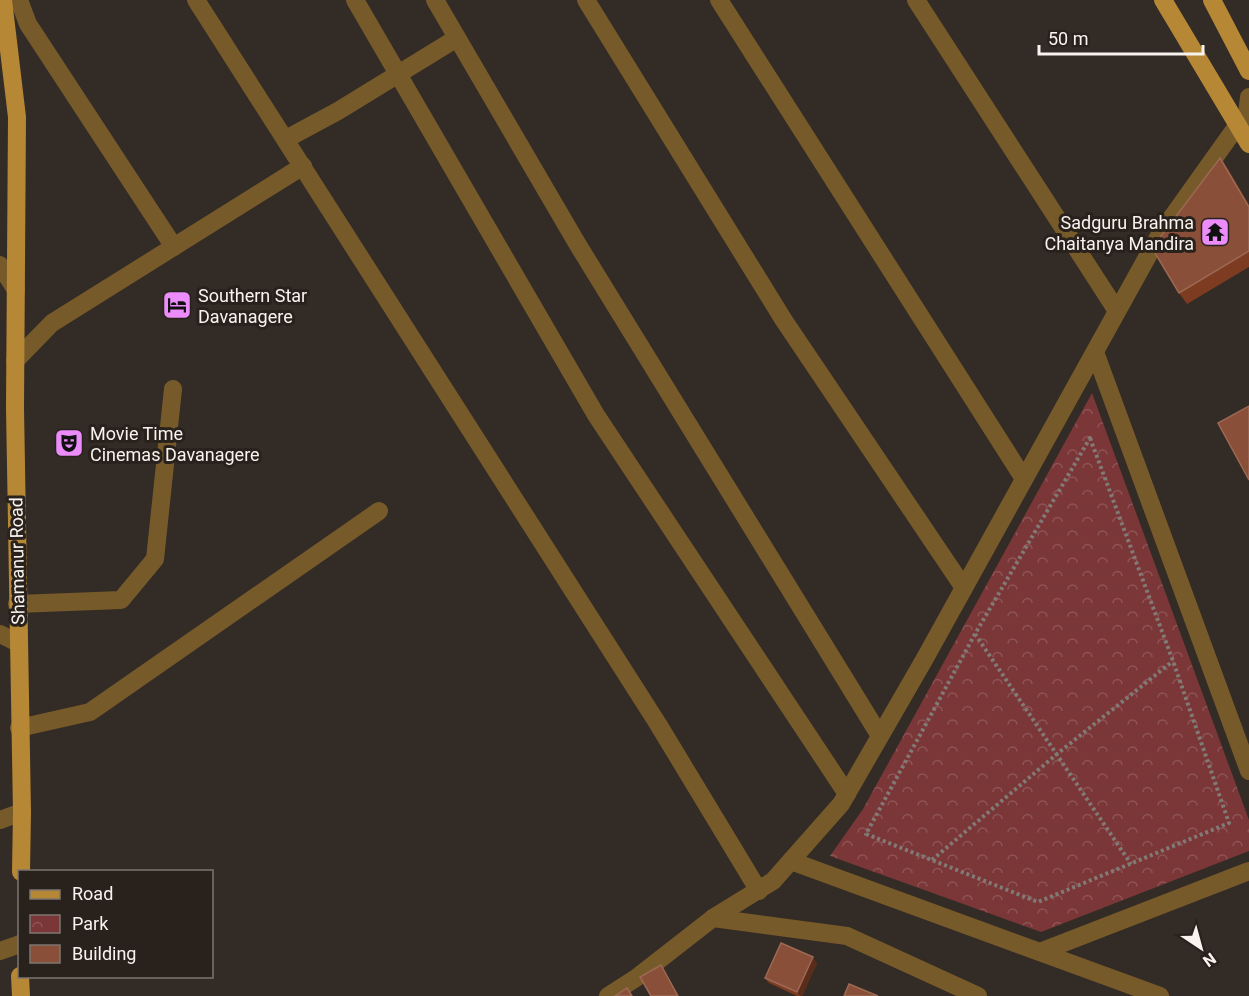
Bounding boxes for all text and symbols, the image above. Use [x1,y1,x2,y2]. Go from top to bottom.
scale bar [1039,18,1202,56]
text: 50 m [1048,28,1088,49]
place label: Sadguru Brahma Chaitanya Mandira [1044,212,1194,254]
temple icon: Sadguru Brahma Chaitanya Mandira [1199,216,1231,248]
place label: Southern Star Davanagere [198,285,307,327]
hotel icon: Southern Star Davanagere [161,289,193,321]
place label: Movie Time Cinemas Davanagere [90,423,260,465]
theatre icon: Movie Time Cinemas Davanagere [53,427,85,459]
street label: Shamanur Road [5,497,29,625]
legend [18,870,213,978]
text: Road [72,883,113,904]
text: Park [72,913,109,934]
north arrow [1171,918,1231,978]
text: Building [72,943,136,964]
text: N [1199,949,1220,971]

